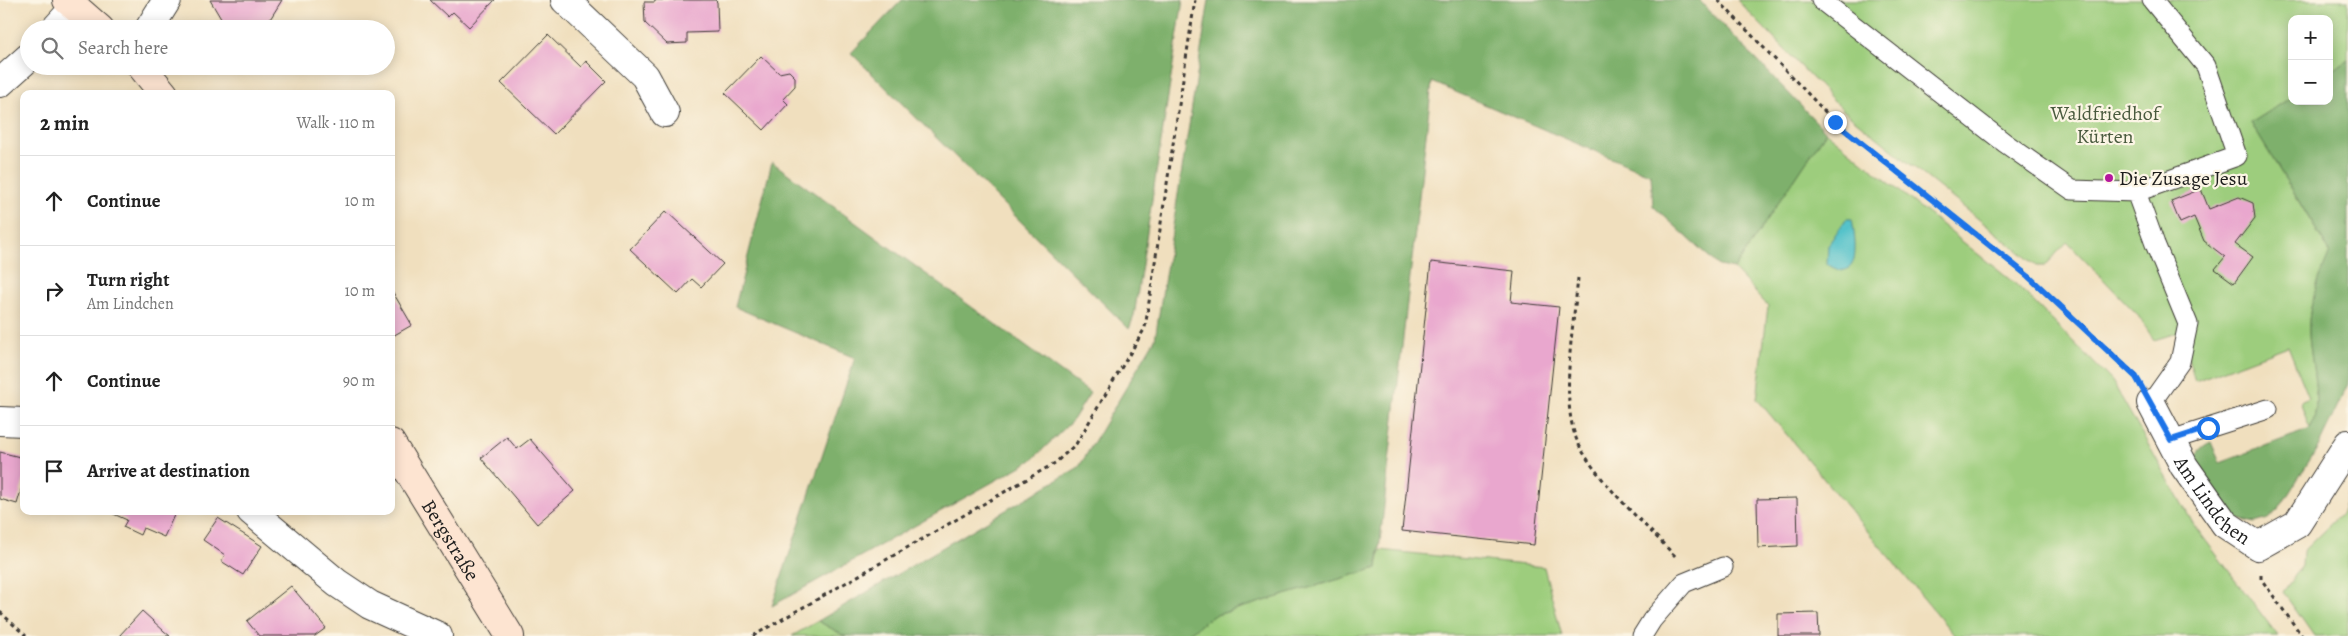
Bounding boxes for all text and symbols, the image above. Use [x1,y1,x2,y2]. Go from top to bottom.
map controls [2288,15,2333,105]
button: + [2288,15,2333,60]
search box [20,20,395,75]
icon: search [38,34,66,62]
text: Search here [78,35,168,61]
button: − [2288,60,2333,105]
park label: Waldfriedhof Kürten [2050,100,2163,150]
text: 2 min [40,109,89,137]
route end [1824,111,1847,134]
text: Walk · 110 m [297,112,375,134]
place label: Die Zusage Jesu [2119,165,2248,192]
marker: Die Zusage Jesu [2103,172,2115,184]
icon: ahead [40,187,68,215]
text: Continue [87,188,161,214]
text: 10 m [345,190,375,212]
text: Turn right [87,267,169,293]
icon: right [40,277,68,305]
text: 10 m [345,280,375,302]
text: Am Lindchen [87,293,174,315]
icon: ahead [40,367,68,395]
text: Continue [87,368,161,394]
text: 90 m [343,370,375,392]
route start [2197,417,2220,440]
street label: Am Lindchen [2167,451,2256,551]
icon: arrive [40,457,68,485]
text: Arrive at destination [87,458,250,484]
street label: Bergstraße [415,495,486,586]

